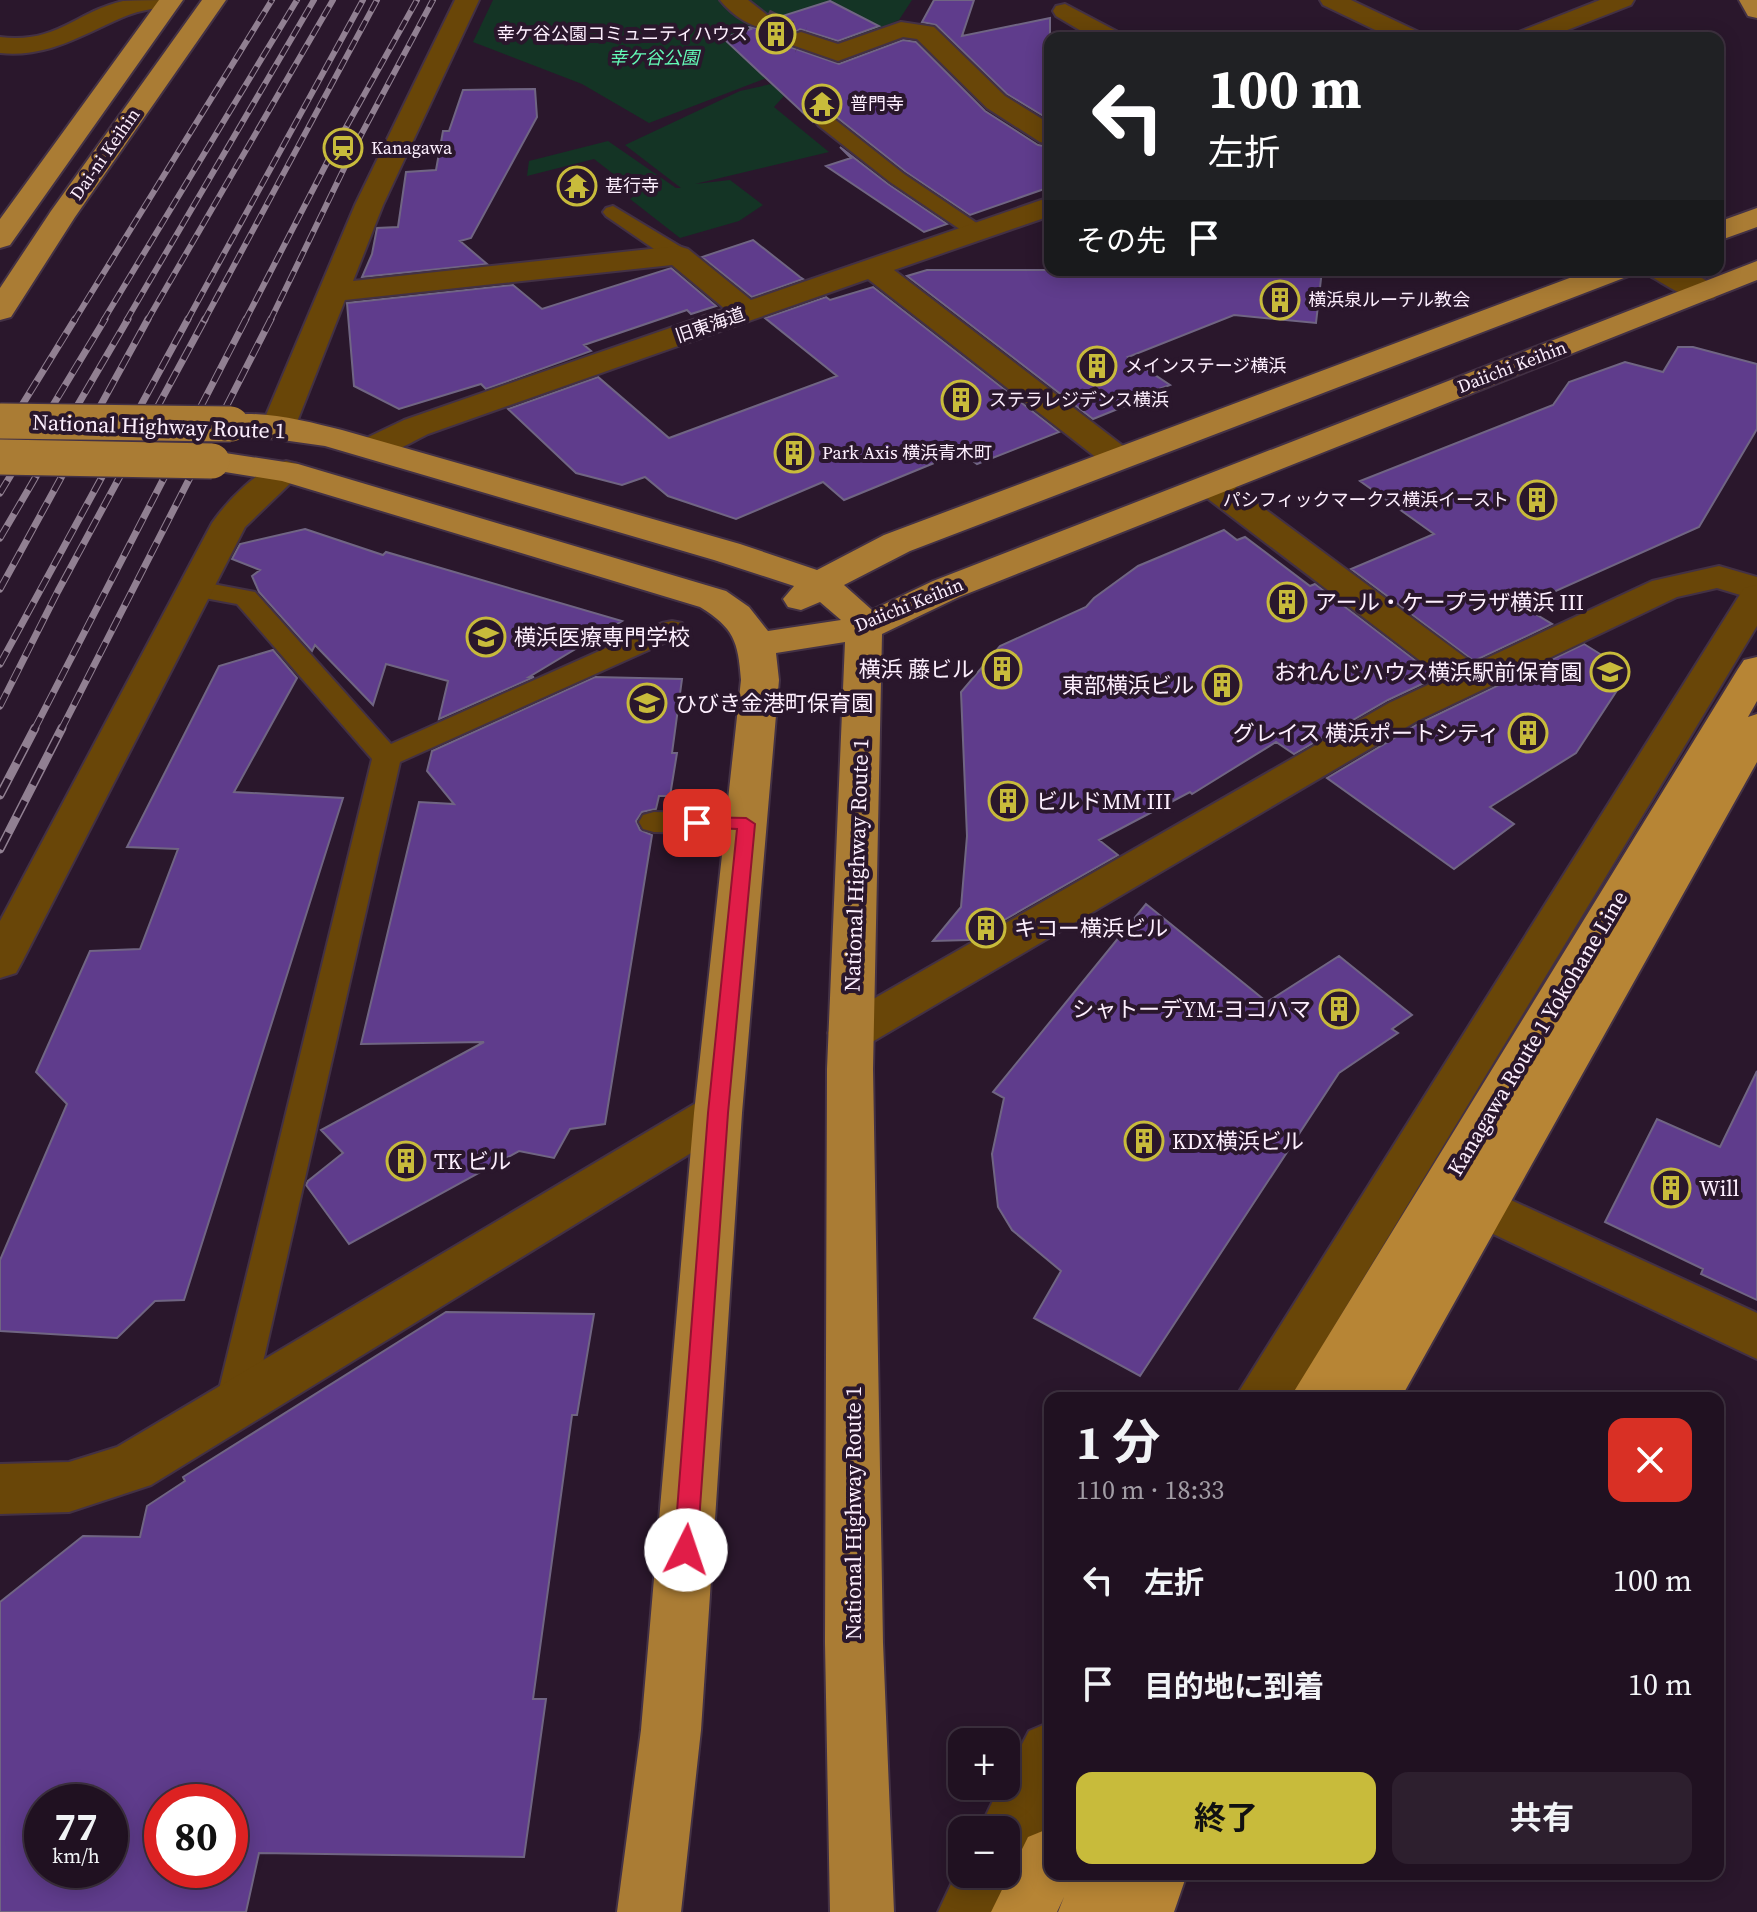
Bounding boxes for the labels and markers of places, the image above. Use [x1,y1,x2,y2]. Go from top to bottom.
building icon: 幸ケ谷公園コミュニティハウス [755,13,797,55]
place label: 幸ケ谷公園コミュニティハウス [497,21,748,46]
temple icon: 普門寺 [801,83,843,125]
place label: 普門寺 [850,91,904,116]
station icon: Kanagawa [322,127,364,169]
place label: Kanagawa [371,135,453,160]
temple icon: 甚行寺 [556,165,598,207]
place label: 甚行寺 [605,173,659,198]
building icon: 横浜泉ルーテル教会 [1259,279,1301,321]
place label: 横浜泉ルーテル教会 [1308,287,1470,312]
building icon: メインステージ横浜 [1076,345,1118,387]
place label: メインステージ横浜 [1125,353,1286,378]
building icon: ステラレジデンス横浜 [940,379,982,421]
place label: ステラレジデンス横浜 [989,387,1169,412]
building icon: Park Axis 横浜青木町 [773,432,815,474]
place label: Park Axis 横浜青木町 [822,440,992,465]
building icon: パシフィックマークス横浜イースト [1516,479,1558,521]
place label: パシフィックマークス横浜イースト [1223,487,1509,512]
building icon: アール・ケープラザ横浜 III [1266,581,1308,623]
place label: アール・ケープラザ横浜 III [1315,587,1584,617]
school or university icon: 横浜医療専門学校 [465,616,507,658]
place label: 横浜医療専門学校 [514,622,690,652]
building icon: 横浜 藤ビル [981,648,1023,690]
school or university icon: おれんじハウス横浜駅前保育園 [1589,651,1631,693]
place label: 横浜 藤ビル [859,654,974,684]
place label: おれんじハウス横浜駅前保育園 [1274,657,1582,687]
building icon: 東部横浜ビル [1201,664,1243,706]
place label: 東部横浜ビル [1062,670,1194,700]
school or university icon: ひびき金港町保育園 [626,682,668,724]
place label: ひびき金港町保育園 [675,688,873,718]
building icon: グレイス 横浜ポートシティ [1507,712,1549,754]
place label: グレイス 横浜ポートシティ [1233,718,1500,748]
building icon: ビルドMM III [987,780,1029,822]
place label: ビルドMM III [1036,786,1171,816]
pin [663,789,731,857]
building icon: キコー横浜ビル [965,907,1007,949]
place label: キコー横浜ビル [1014,913,1168,943]
building icon: シャトーデYM-ヨコハマ [1318,988,1360,1030]
place label: シャトーデYM-ヨコハマ [1072,994,1311,1024]
building icon: KDX横浜ビル [1123,1120,1165,1162]
place label: KDX横浜ビル [1172,1126,1304,1156]
building icon: TK ビル [385,1140,427,1182]
place label: TK ビル [434,1146,511,1176]
building icon: Will [1650,1167,1692,1209]
place label: Will [1699,1173,1739,1203]

